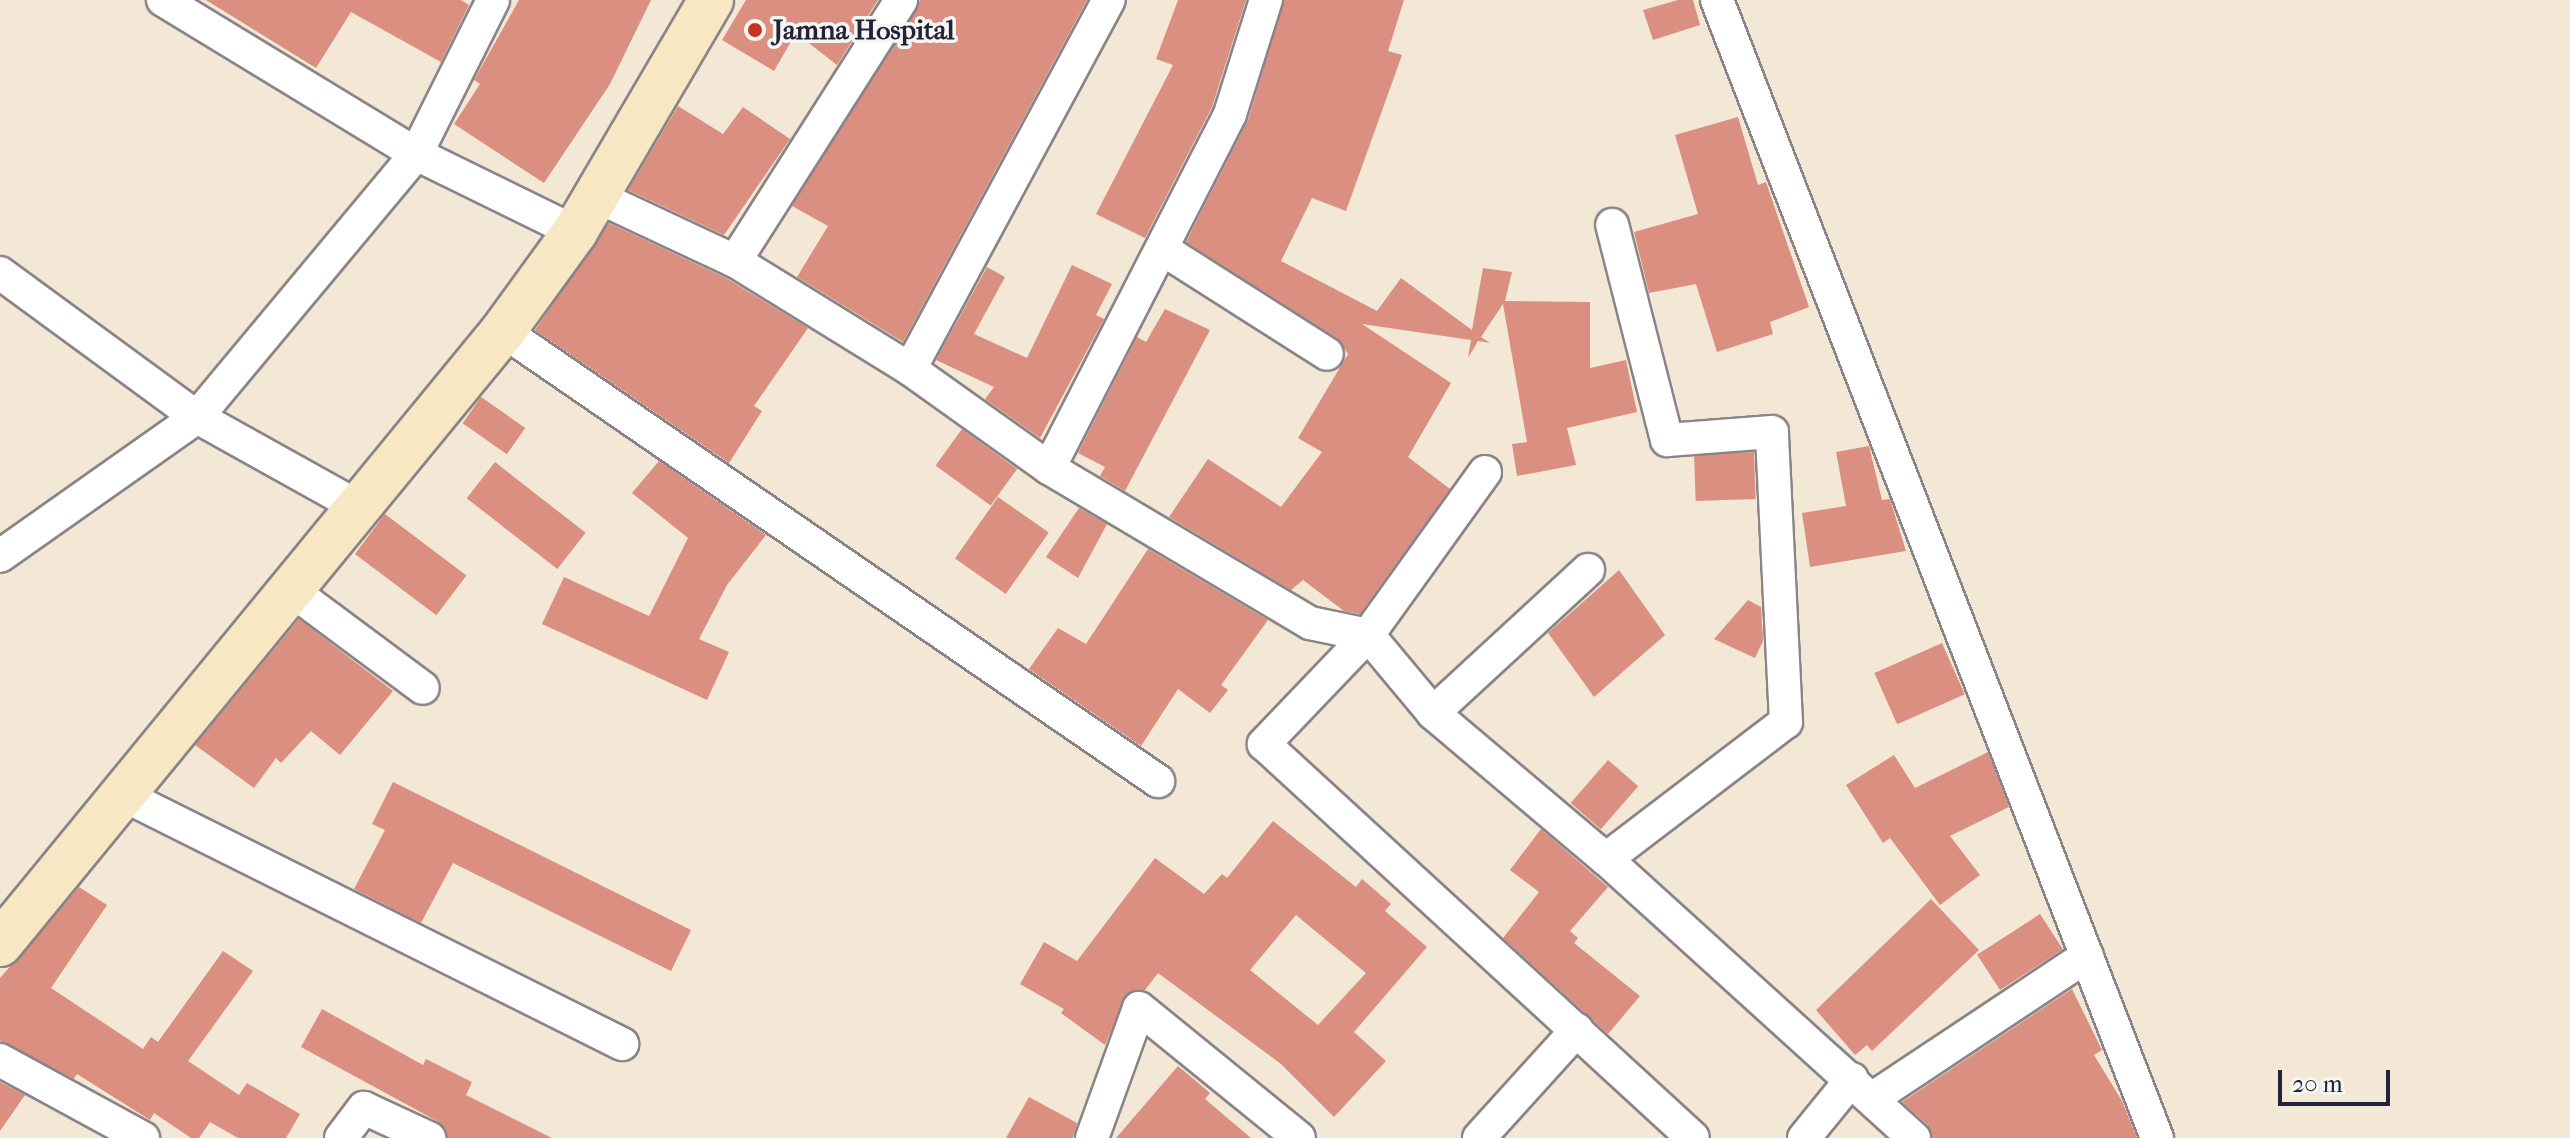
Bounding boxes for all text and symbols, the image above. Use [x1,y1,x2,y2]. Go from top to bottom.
place label: Jamna Hospital [773,13,955,47]
marker: Jamna Hospital [744,19,766,41]
scale bar [2282,1054,2394,1104]
text: 20 m [2292,1070,2343,1098]

